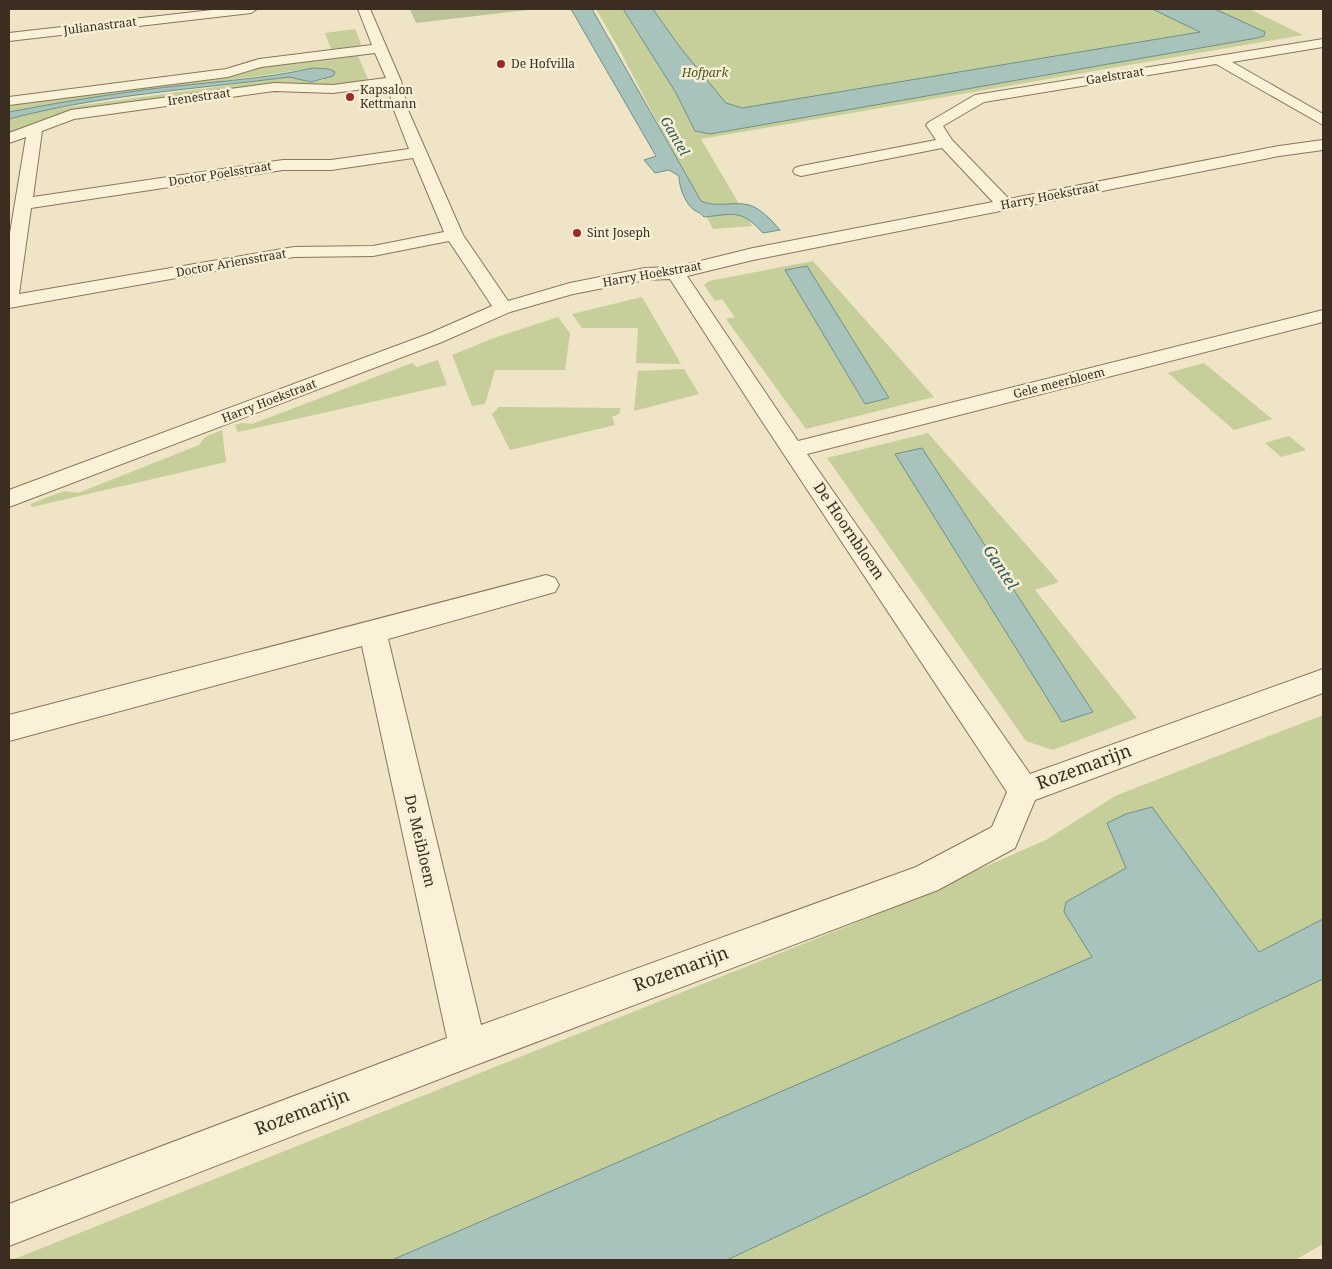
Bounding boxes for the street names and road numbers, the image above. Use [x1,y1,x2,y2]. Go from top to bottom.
street label: Julianastraat [61,13,137,39]
street label: Gaelstraat [1085,63,1145,88]
street label: Irenestraat [166,84,232,109]
street label: Doctor Poelsstraat [167,157,273,190]
street label: Harry Hoekstraat [999,178,1101,213]
street label: Doctor Ariensstraat [174,244,287,281]
street label: Harry Hoekstraat [601,256,703,291]
street label: Gele meerbloem [1011,363,1106,402]
street label: Harry Hoekstraat [219,375,319,426]
street label: De Hoornbloem [810,478,890,583]
street label: Rozemarijn [1033,738,1135,794]
street label: De Meibloem [401,793,441,889]
street label: Rozemarijn [630,940,732,996]
street label: Rozemarijn [251,1082,353,1140]

